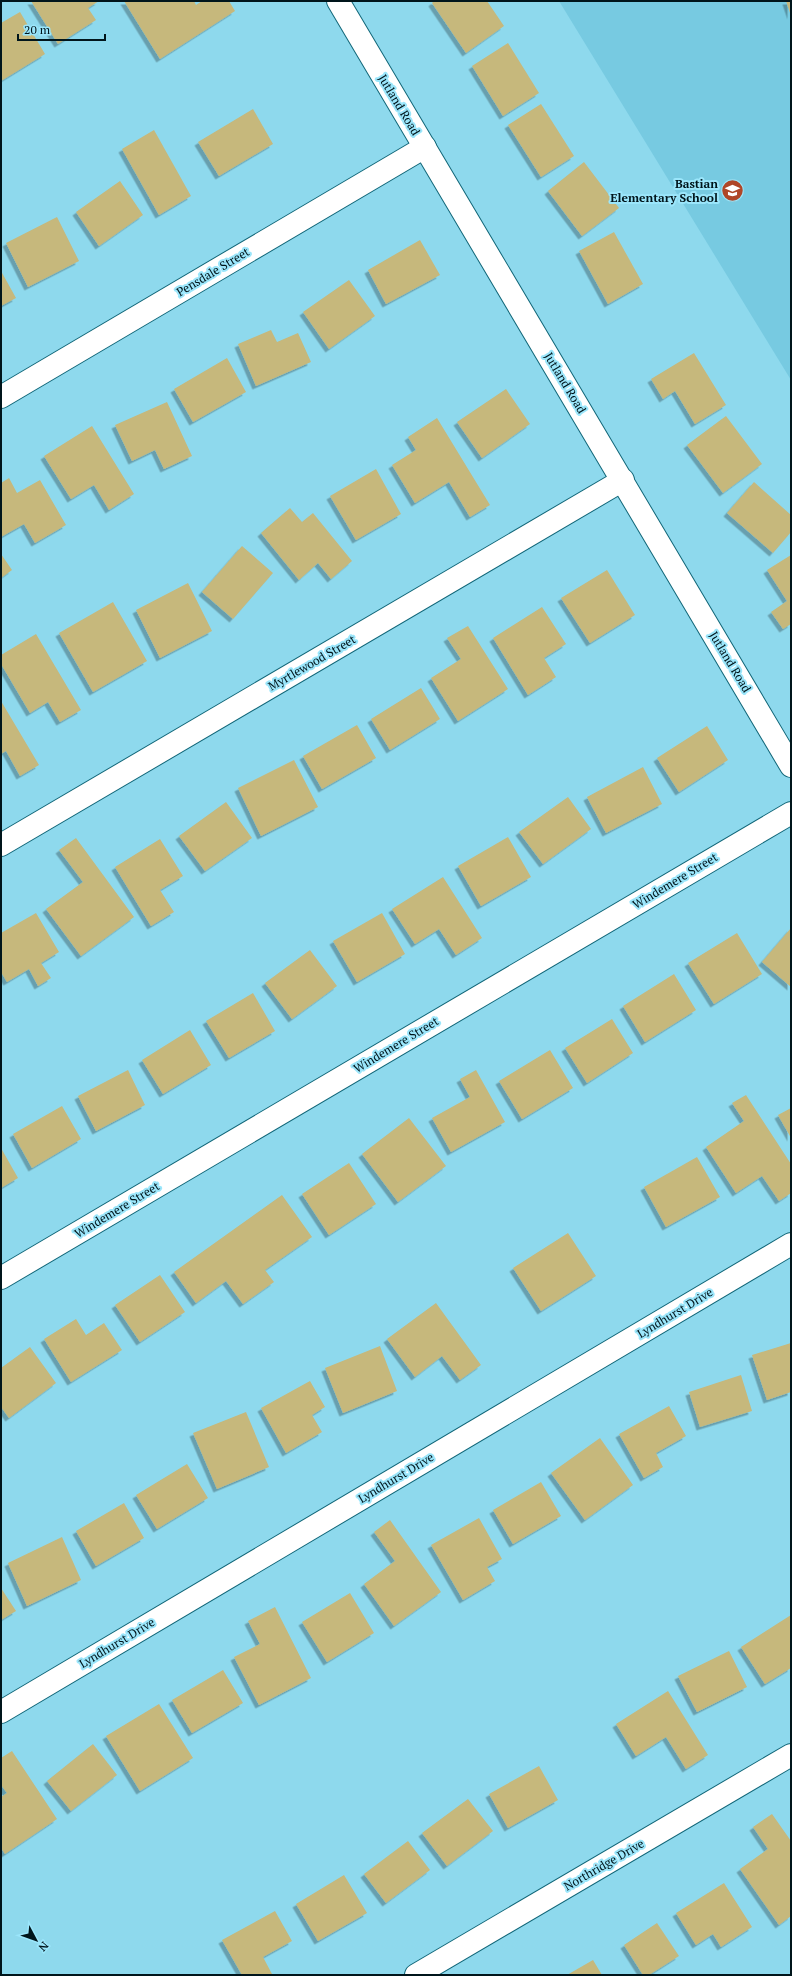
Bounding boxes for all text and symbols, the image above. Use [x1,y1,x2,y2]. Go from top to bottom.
scale bar [18,16,105,42]
text: 20 m [24,22,51,37]
street label: Jutland Road [375,71,424,138]
place label: Bastian Elementary School [610,176,718,205]
school or university icon: Bastian Elementary School [720,178,746,204]
street label: Pensdale Street [174,244,252,299]
street label: Jutland Road [541,349,590,416]
street label: Jutland Road [706,628,755,695]
street label: Myrtlewood Street [265,631,359,694]
street label: Windemere Street [629,849,720,912]
street label: Windemere Street [350,1013,441,1076]
street label: Windemere Street [71,1178,162,1241]
street label: Lyndhurst Drive [634,1284,715,1341]
street label: Lyndhurst Drive [355,1449,436,1506]
street label: Lyndhurst Drive [76,1614,157,1671]
street label: Northridge Drive [561,1835,647,1894]
north arrow [16,1920,56,1960]
text: N [35,1939,52,1955]

